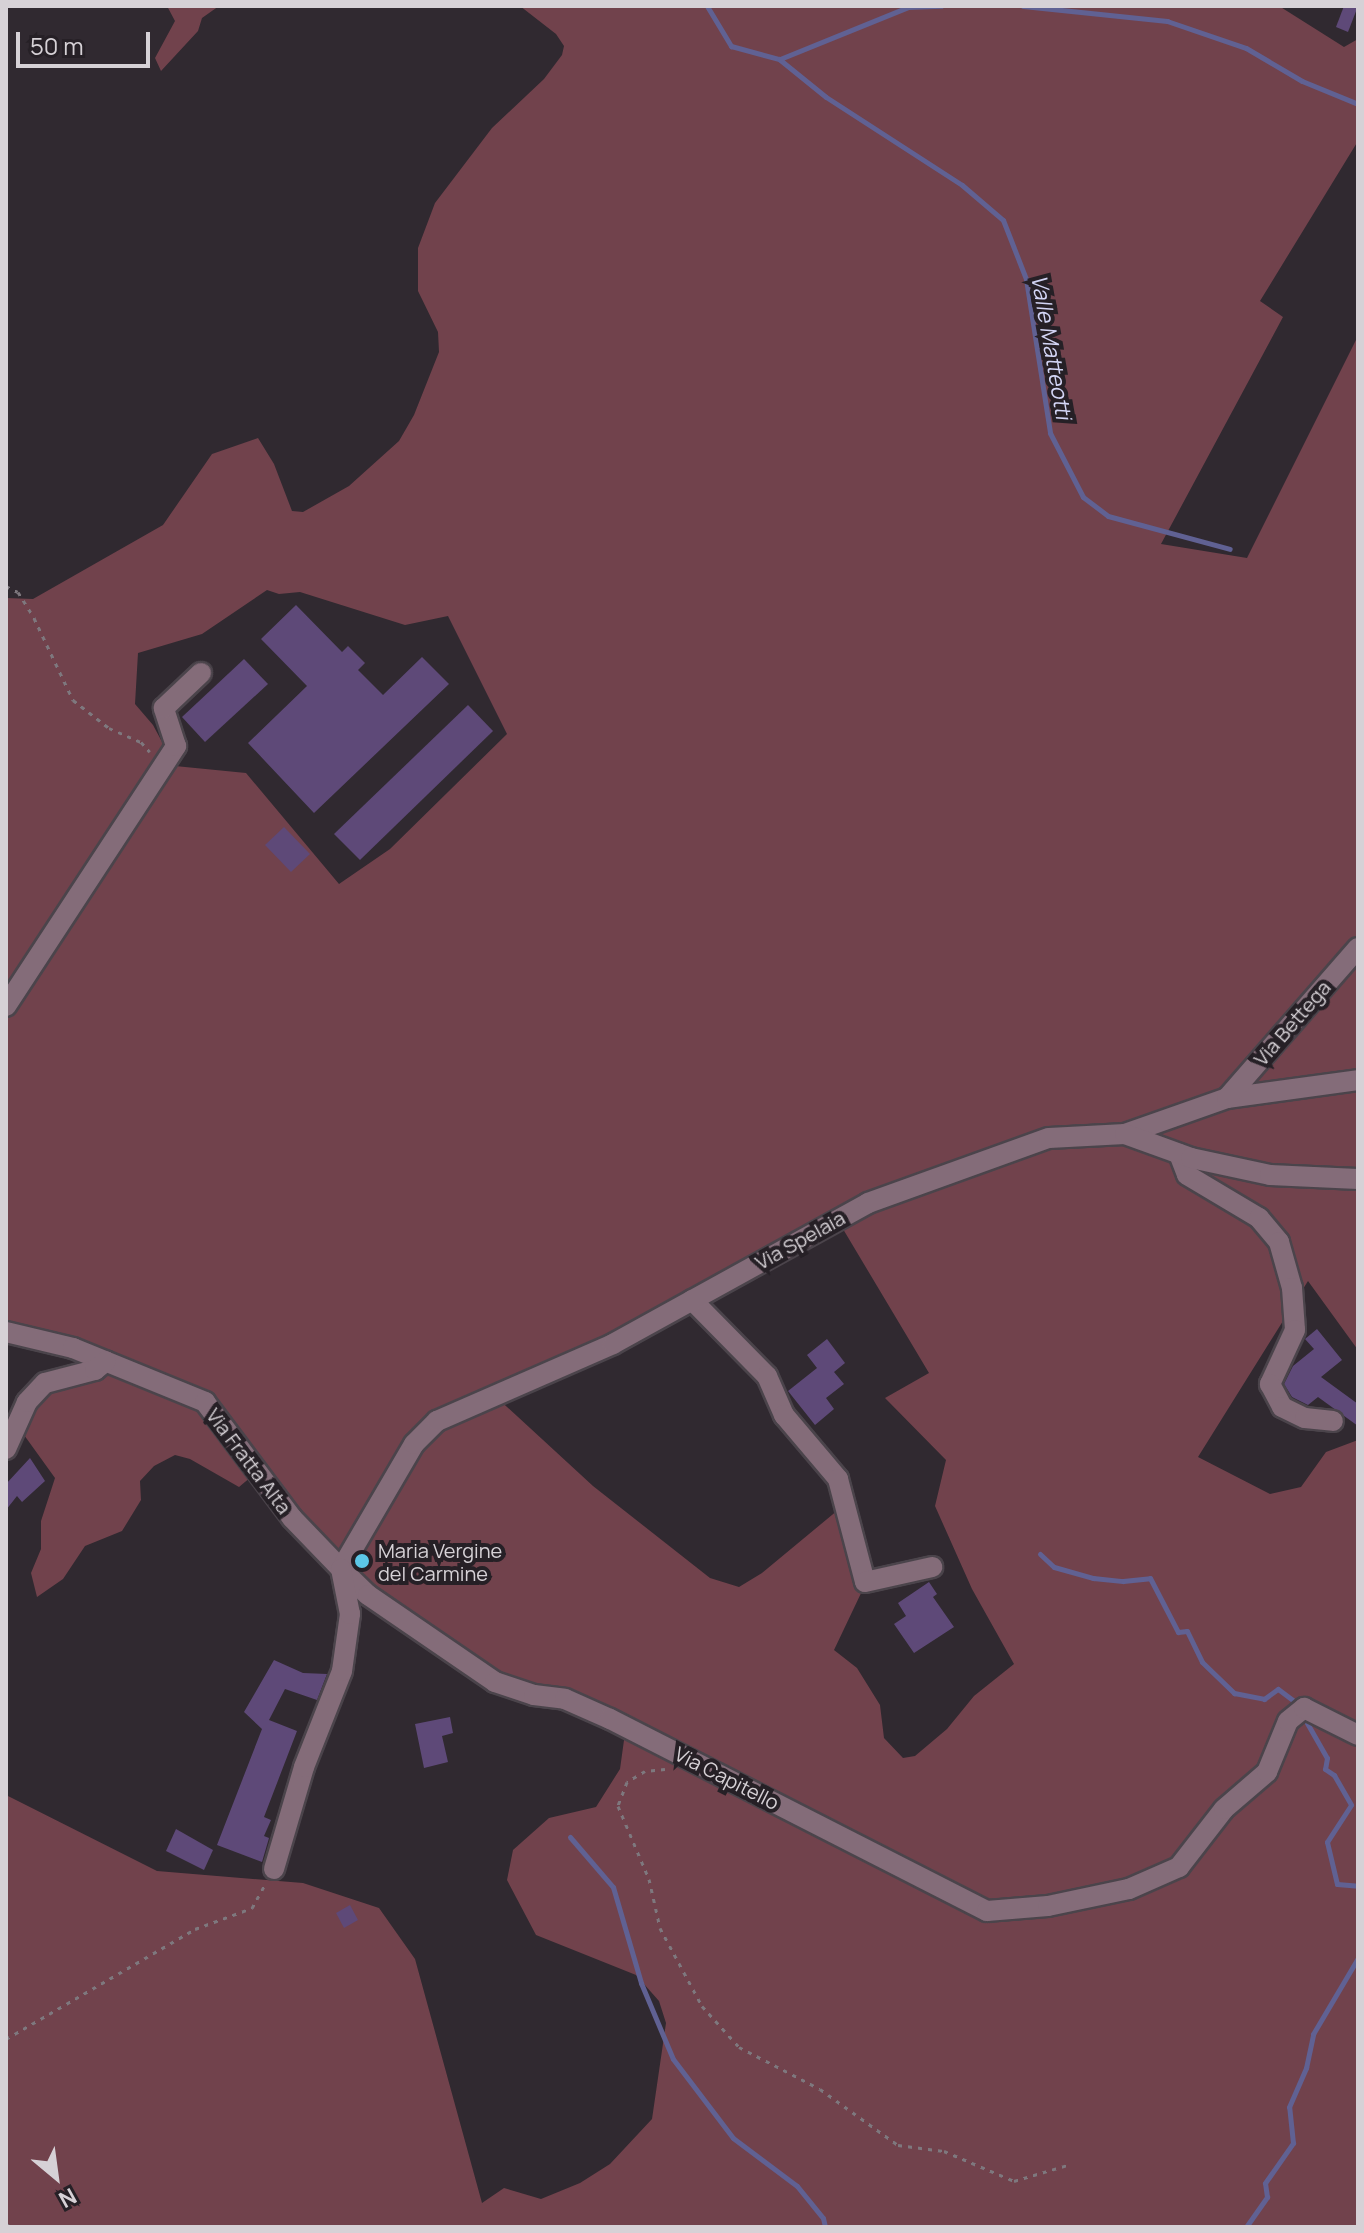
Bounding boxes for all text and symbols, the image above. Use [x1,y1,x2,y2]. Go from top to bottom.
scale bar [20,16,154,66]
text: 50 m [30,29,84,62]
water label: Valle Matteotti [1025,273,1077,421]
street label: Via Bettega [1249,976,1335,1070]
street label: Via Spelaia [751,1206,849,1274]
street label: Via Fratta Alta [202,1404,296,1518]
place label: Maria Vergine del Carmine [378,1538,502,1585]
marker: Maria Vergine del Carmine [353,1552,371,1570]
street label: Via Capitello [671,1741,783,1815]
north arrow [16,2137,96,2217]
text: N [53,2181,82,2215]

